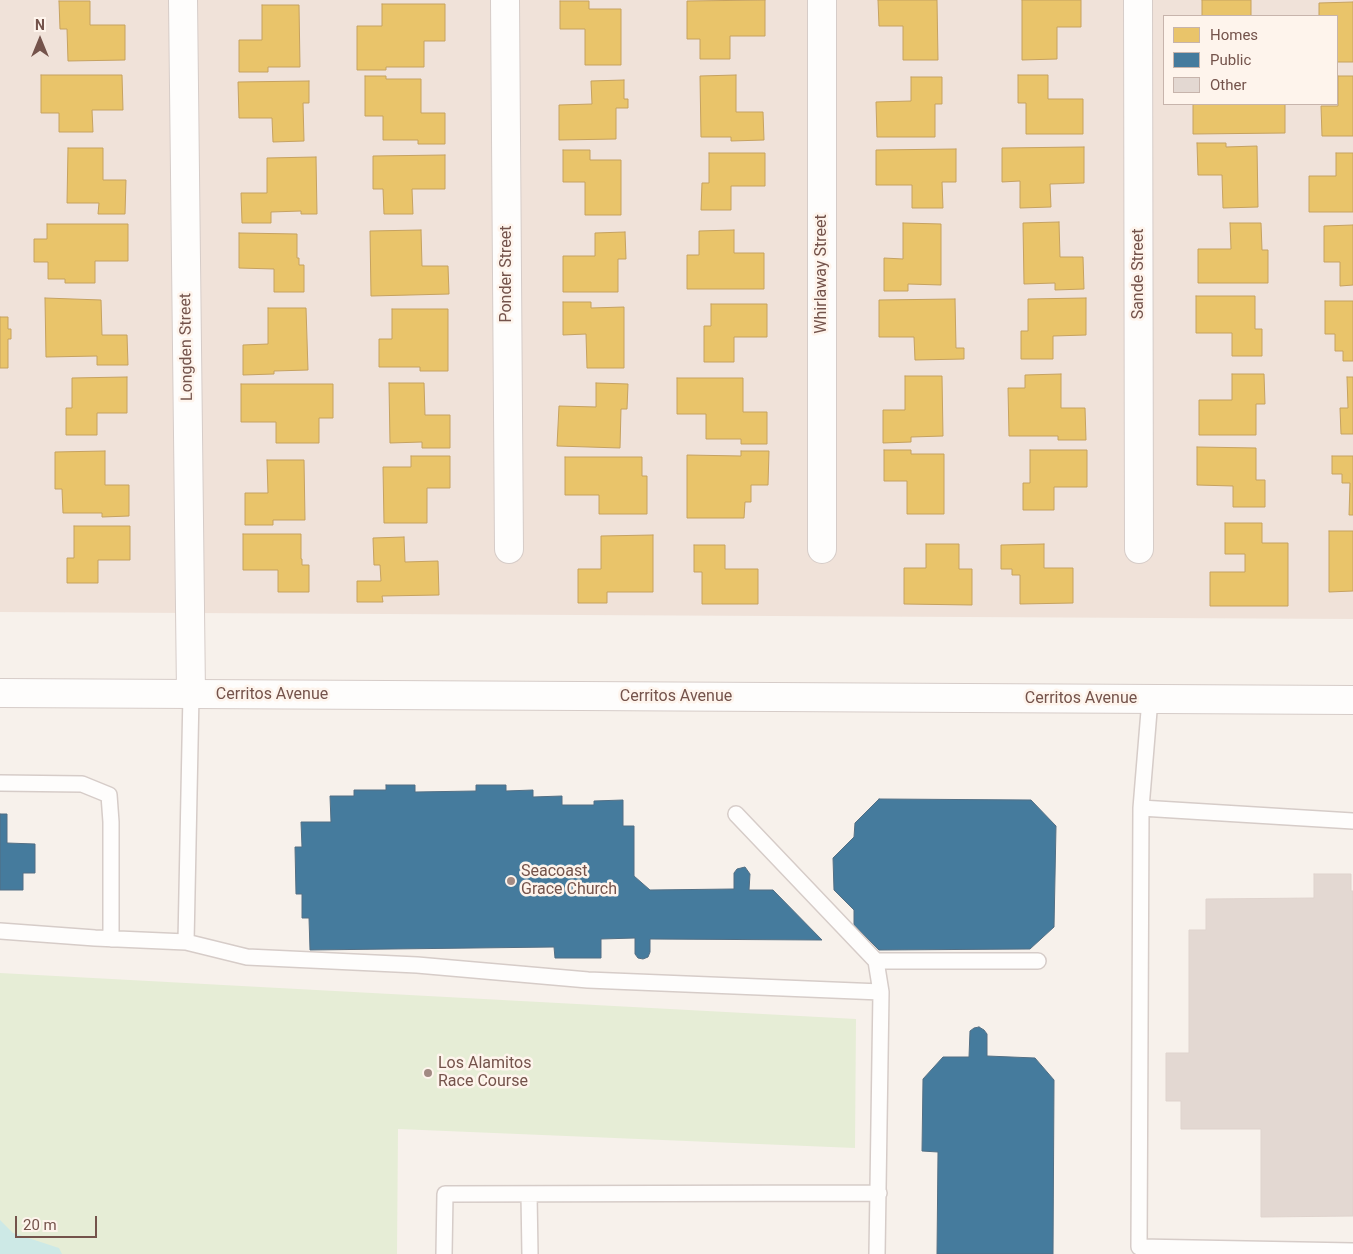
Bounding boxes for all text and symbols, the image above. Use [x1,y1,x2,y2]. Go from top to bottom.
north arrow [15,15,65,65]
legend [1163,15,1338,105]
text: N [35,17,45,33]
text: Homes [1210,26,1258,44]
text: Public [1210,51,1251,69]
text: Other [1210,76,1247,94]
street label: Whirlaway Street [812,214,832,334]
street label: Ponder Street [497,225,517,323]
street label: Sande Street [1129,229,1149,319]
street label: Longden Street [176,293,198,401]
street label: Cerritos Avenue [216,685,328,705]
street label: Cerritos Avenue [620,687,732,707]
street label: Cerritos Avenue [1025,689,1137,709]
place label: Seacoast Grace Church [521,862,617,900]
marker: Seacoast Grace Church [505,875,517,887]
place label: Los Alamitos Race Course [438,1054,531,1092]
marker: Los Alamitos Race Course [422,1067,434,1079]
scale bar [18,1206,100,1238]
text: 20 m [23,1216,57,1234]

